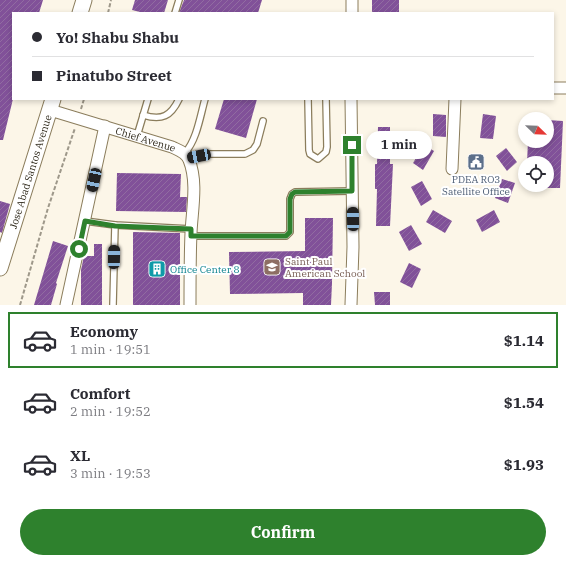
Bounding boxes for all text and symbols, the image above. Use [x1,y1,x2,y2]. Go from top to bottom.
text: Yo! Shabu Shabu [56,28,179,47]
text: Pinatubo Street [56,66,172,85]
north arrow [518,112,554,148]
map controls [518,112,554,192]
street label: Jose Abad Santos Avenue [7,113,55,230]
street label: Chief Avenue [114,124,178,155]
callout: 1 min [366,131,432,159]
route end [343,136,361,154]
text: 1 min [381,136,417,153]
car [186,148,212,164]
public building icon: PDEA RO3 Satellite Office [466,152,486,172]
button: locate [518,156,554,192]
car [86,167,102,193]
place label: PDEA RO3 Satellite Office [442,173,510,198]
car [347,207,359,231]
route start [70,240,88,258]
car [108,245,120,269]
place label: Saint Paul American School [285,255,365,280]
school or university icon: Saint Paul American School [262,257,282,277]
building icon: Office Center 8 [147,259,167,279]
place label: Office Center 8 [170,263,239,276]
icon: car [22,322,58,358]
text: Economy [70,322,138,341]
text: $1.14 [504,331,544,350]
text: 1 min · 19:51 [70,341,151,358]
icon: car [22,384,58,420]
text: Comfort [70,384,130,403]
text: $1.54 [504,393,544,412]
text: 2 min · 19:52 [70,403,151,420]
icon: car [22,446,58,482]
text: XL [70,446,90,465]
text: $1.93 [504,455,544,474]
text: 3 min · 19:53 [70,465,151,482]
button: Confirm [20,509,546,555]

